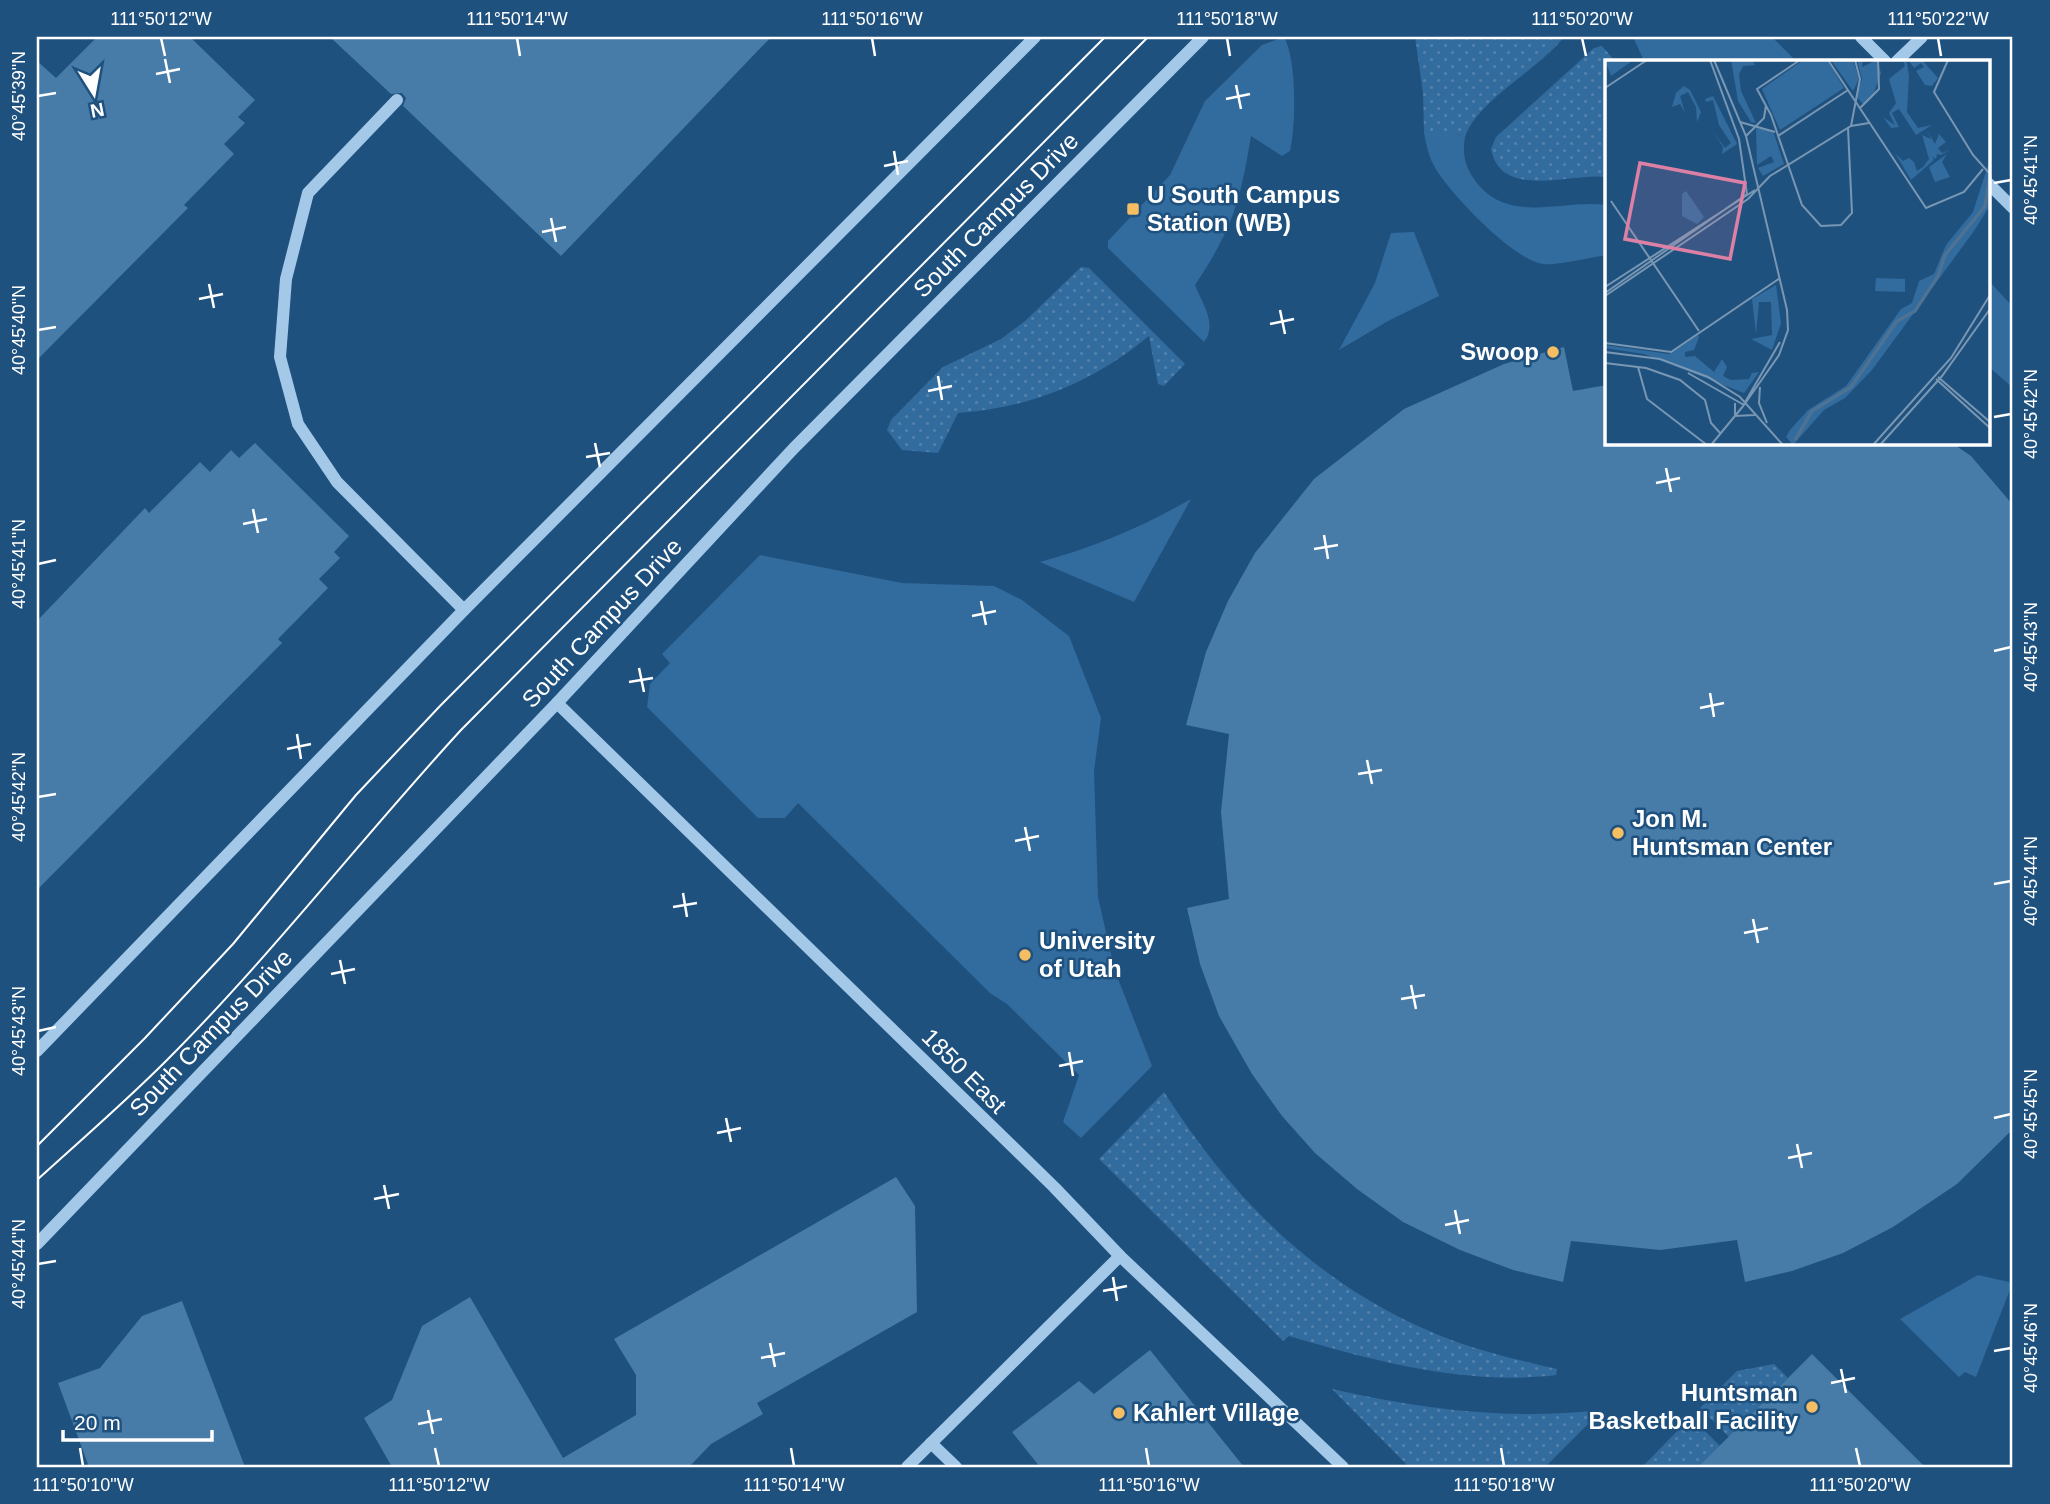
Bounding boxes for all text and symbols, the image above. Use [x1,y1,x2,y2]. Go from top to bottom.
text: 111°50'12"W [110,9,212,29]
text: 111°50'14"W [466,9,568,29]
text: 111°50'16"W [821,9,923,29]
text: 111°50'18"W [1176,9,1278,29]
text: 111°50'20"W [1531,9,1633,29]
text: 111°50'22"W [1887,9,1989,29]
text: 40°45'39"N [9,51,29,141]
north arrow [60,60,130,130]
inset map [1605,60,1990,444]
text: N [88,99,106,122]
street label: South Campus Drive [908,127,1083,302]
text: 40°45'41"N [2021,135,2041,225]
place label: U South Campus Station (WB) [1147,181,1340,236]
marker: U South Campus Station (WB) [1125,201,1141,217]
text: 40°45'40"N [9,285,29,375]
place label: Swoop [1460,338,1539,365]
marker: Swoop [1545,344,1561,360]
text: 40°45'42"N [2021,369,2041,459]
text: 40°45'41"N [9,519,29,609]
street label: South Campus Drive [516,532,687,713]
text: 40°45'43"N [2021,602,2041,692]
text: 40°45'42"N [9,752,29,842]
place label: Jon M. Huntsman Center [1632,805,1832,860]
marker: Jon M. Huntsman Center [1610,825,1626,841]
text: 40°45'44"N [2021,836,2041,926]
place label: University of Utah [1039,927,1156,982]
street label: South Campus Drive [124,944,297,1122]
marker: University of Utah [1017,947,1033,963]
text: 40°45'43"N [9,986,29,1076]
street label: 1850 East [917,1023,1012,1119]
text: 40°45'45"N [2021,1069,2041,1159]
text: 40°45'44"N [9,1219,29,1309]
text: 40°45'46"N [2021,1303,2041,1393]
place label: Huntsman Basketball Facility [1589,1379,1799,1434]
scale bar [63,1399,212,1443]
place label: Kahlert Village [1133,1399,1299,1426]
marker: Huntsman Basketball Facility [1804,1399,1820,1415]
marker: Kahlert Village [1111,1405,1127,1421]
text: 20 m [74,1411,121,1434]
text: 111°50'10"W [32,1475,134,1495]
text: 111°50'12"W [388,1475,490,1495]
text: 111°50'14"W [743,1475,845,1495]
text: 111°50'16"W [1098,1475,1200,1495]
text: 111°50'18"W [1453,1475,1555,1495]
text: 111°50'20"W [1809,1475,1911,1495]

